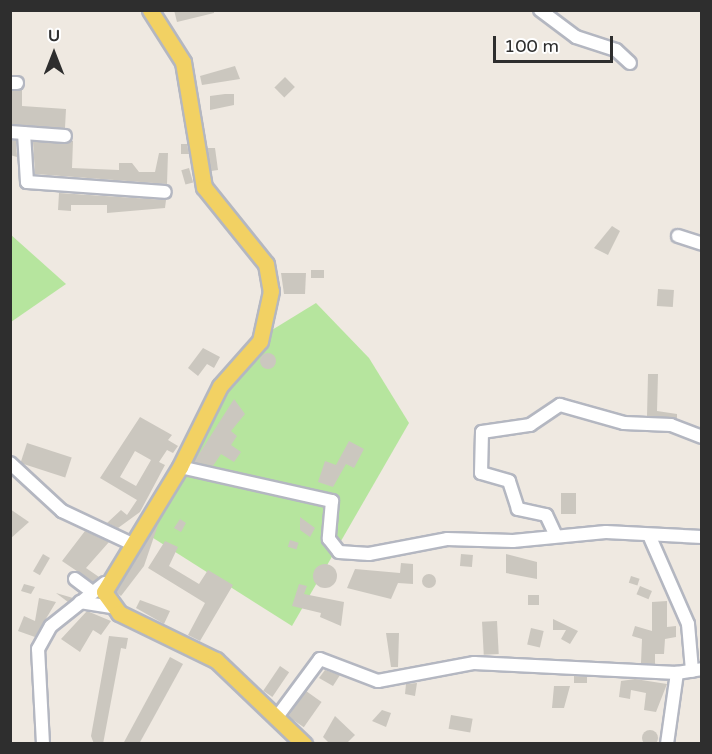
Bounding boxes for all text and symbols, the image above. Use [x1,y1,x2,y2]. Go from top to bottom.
north arrow [24,24,84,84]
scale bar [496,24,616,62]
text: U [48,26,60,46]
text: 100 m [504,35,559,57]

